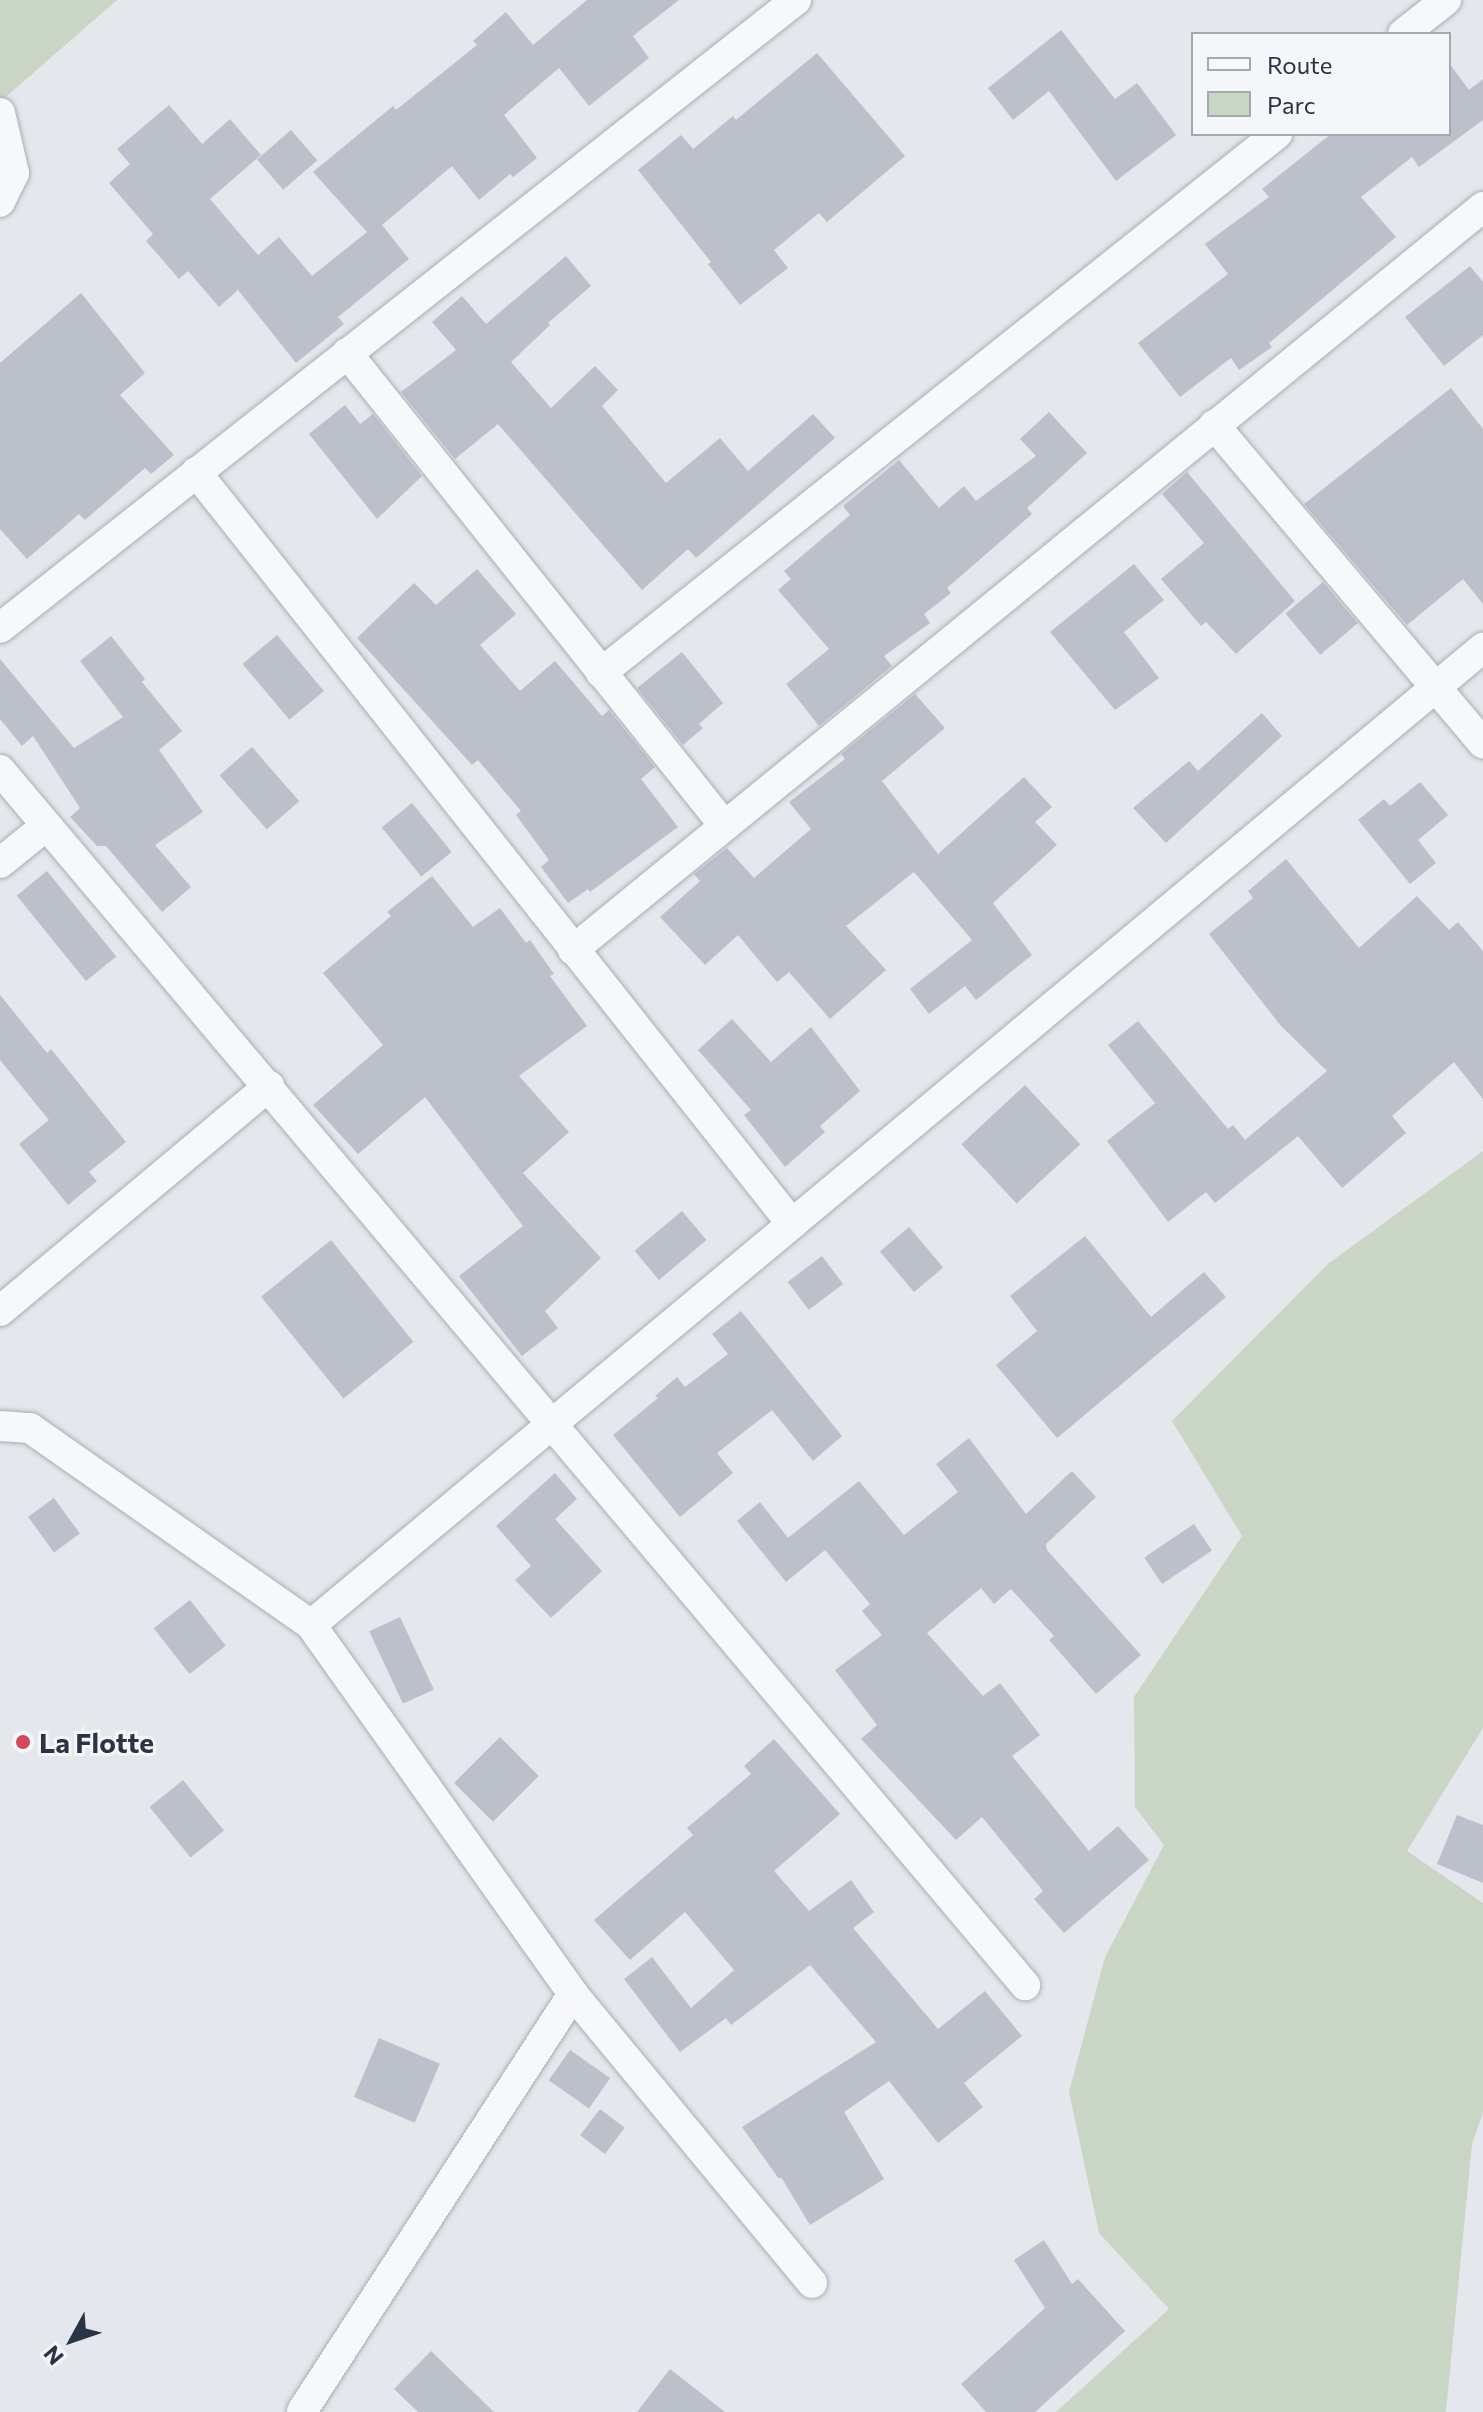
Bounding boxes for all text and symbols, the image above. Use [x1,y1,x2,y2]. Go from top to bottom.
legend [1191,32,1451,136]
text: Route [1267,50,1332,79]
text: Parc [1267,90,1316,119]
place label: La Flotte [39,1725,154,1759]
marker: La Flotte [14,1733,32,1751]
north arrow [32,2300,112,2380]
text: N [38,2341,69,2371]

